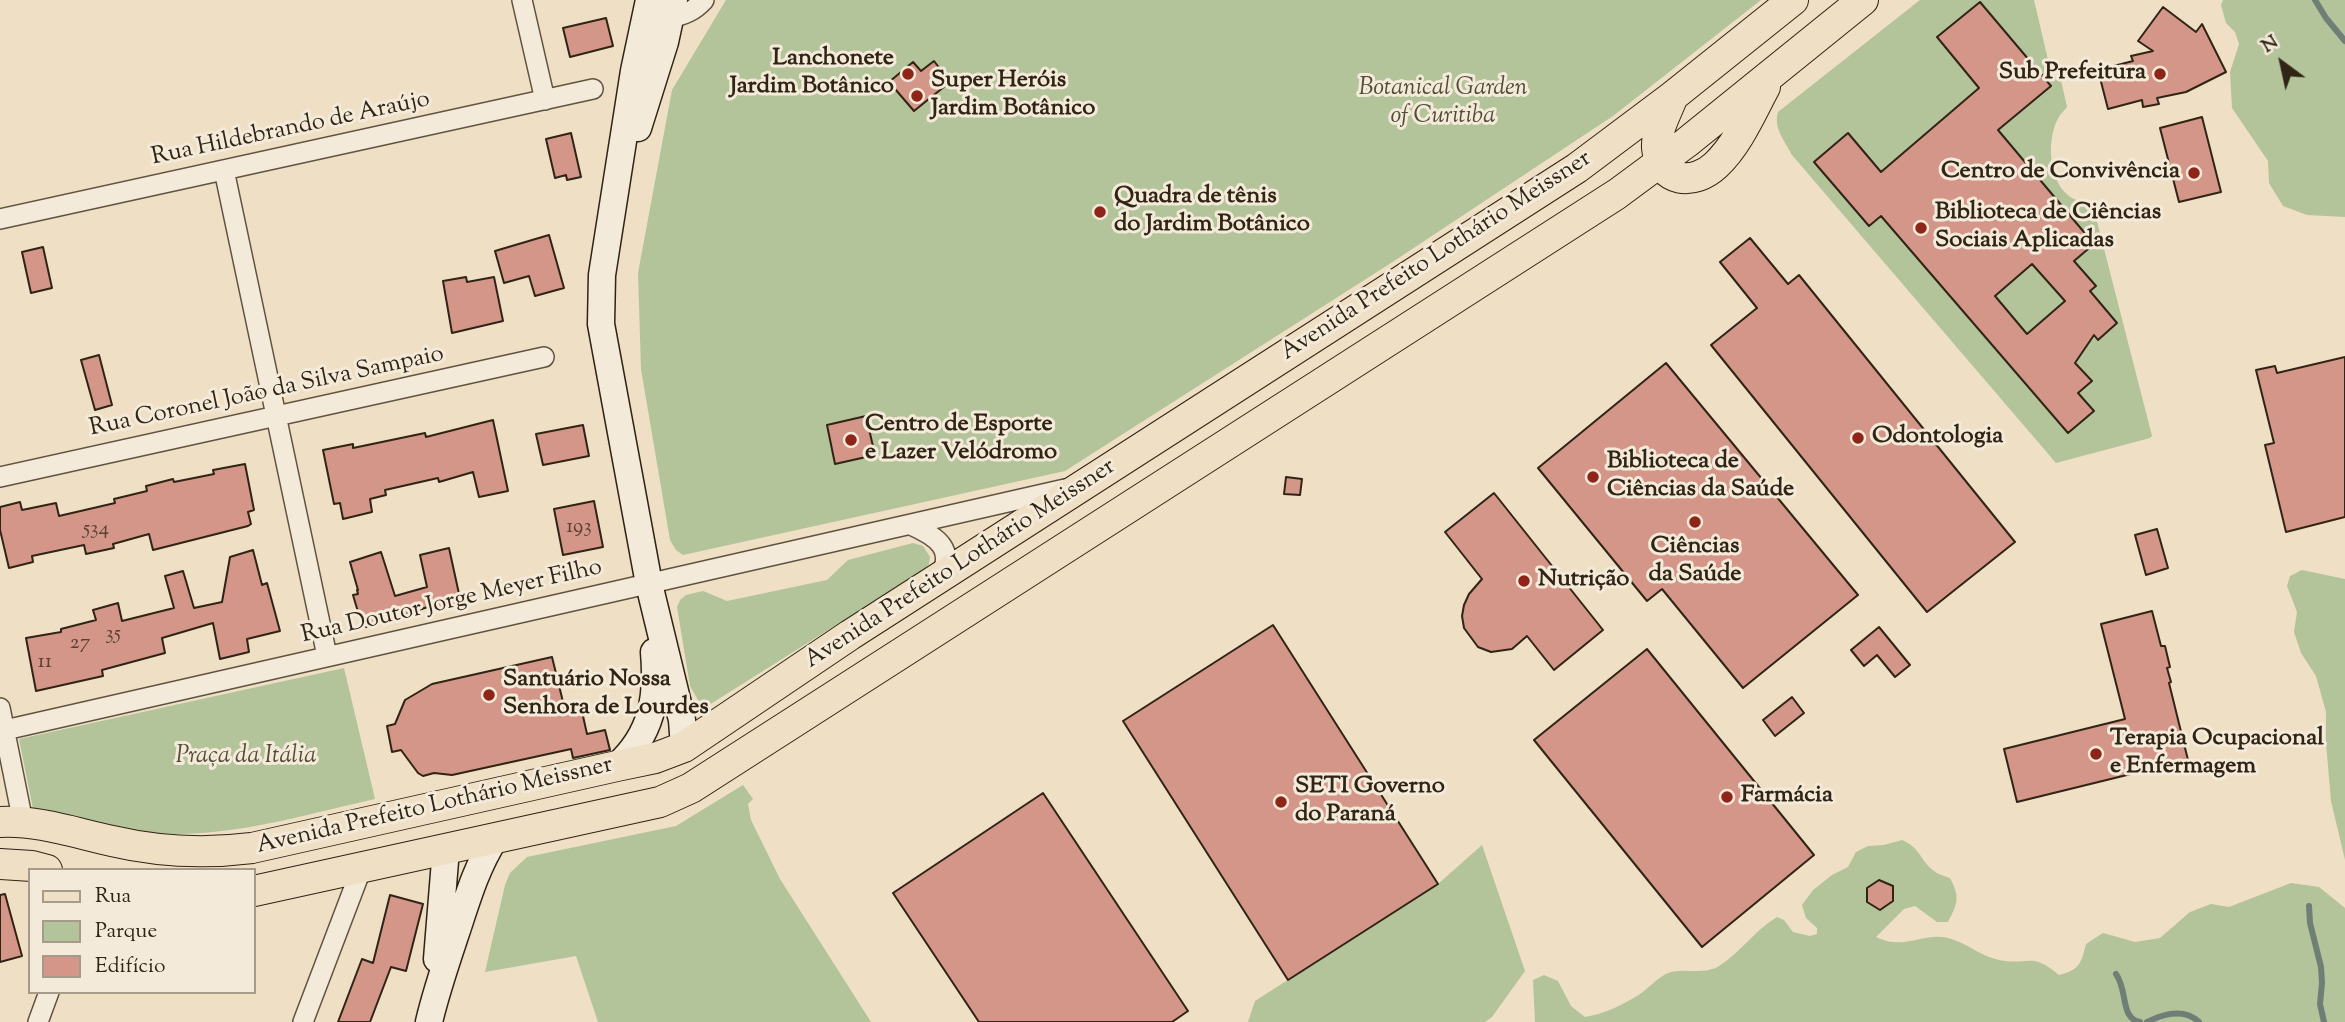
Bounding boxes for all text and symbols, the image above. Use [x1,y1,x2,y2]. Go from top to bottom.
north arrow [2247,28,2317,98]
text: N [2257,30,2284,60]
place label: Lanchonete Jardim Botânico [730,46,894,102]
place label: Sub Prefeitura [1999,60,2146,88]
marker: Lanchonete Jardim Botânico [900,66,916,82]
marker: Sub Prefeitura [2152,66,2168,82]
place label: Super Heróis Jardim Botânico [931,68,1095,124]
park label: Botanical Garden of Curitiba [1359,76,1527,132]
street label: Rua Hildebrando de Araújo [149,86,433,174]
marker: Super Heróis Jardim Botânico [909,88,925,104]
street label: Avenida Prefeito Lothário Meissner [1276,146,1598,368]
place label: Centro de Convivência [1941,159,2180,187]
marker: Centro de Convivência [2186,165,2202,181]
place label: Quadra de tênis do Jardim Botânico [1114,184,1310,240]
place label: Biblioteca de Ciências Sociais Aplicadas [1935,200,2161,256]
marker: Quadra de tênis do Jardim Botânico [1092,204,1108,220]
marker: Biblioteca de Ciências Sociais Aplicadas [1913,220,1929,236]
street label: Rua Coronel João da Silva Sampaio [87,341,447,445]
place label: Centro de Esporte e Lazer Velódromo [865,412,1057,468]
place label: Odontologia [1872,424,2003,452]
marker: Odontologia [1850,430,1866,446]
marker: Centro de Esporte e Lazer Velódromo [843,432,859,448]
place label: Biblioteca de Ciências da Saúde [1607,449,1794,505]
street label: Avenida Prefeito Lothário Meissner [800,454,1122,676]
marker: Biblioteca de Ciências da Saúde [1585,469,1601,485]
marker: Ciências da Saúde [1687,514,1703,530]
house number: 193 [566,515,592,541]
house number: 534 [83,517,109,543]
place label: Ciências da Saúde [1648,534,1742,590]
street label: Rua Doutor Jorge Meyer Filho [299,554,605,652]
place label: Nutrição [1538,567,1629,595]
marker: Nutrição [1516,573,1532,589]
house number: 35 [105,622,121,648]
house number: 27 [70,631,90,657]
house number: 11 [38,650,52,676]
place label: Santuário Nossa Senhora de Lourdes [503,667,709,723]
marker: Santuário Nossa Senhora de Lourdes [481,687,497,703]
place label: Terapia Ocupacional e Enfermagem [2110,726,2324,782]
park label: Praça da Itália [176,744,316,772]
marker: Terapia Ocupacional e Enfermagem [2088,746,2104,762]
street label: Avenida Prefeito Lothário Meissner [254,752,616,862]
place label: SETI Governo do Paraná [1295,774,1445,830]
place label: Farmácia [1741,783,1833,811]
marker: Farmácia [1719,789,1735,805]
marker: SETI Governo do Paraná [1273,794,1289,810]
legend [28,868,256,994]
text: Rua [95,882,131,912]
text: Parque [95,917,157,947]
text: Edifício [95,952,165,982]

